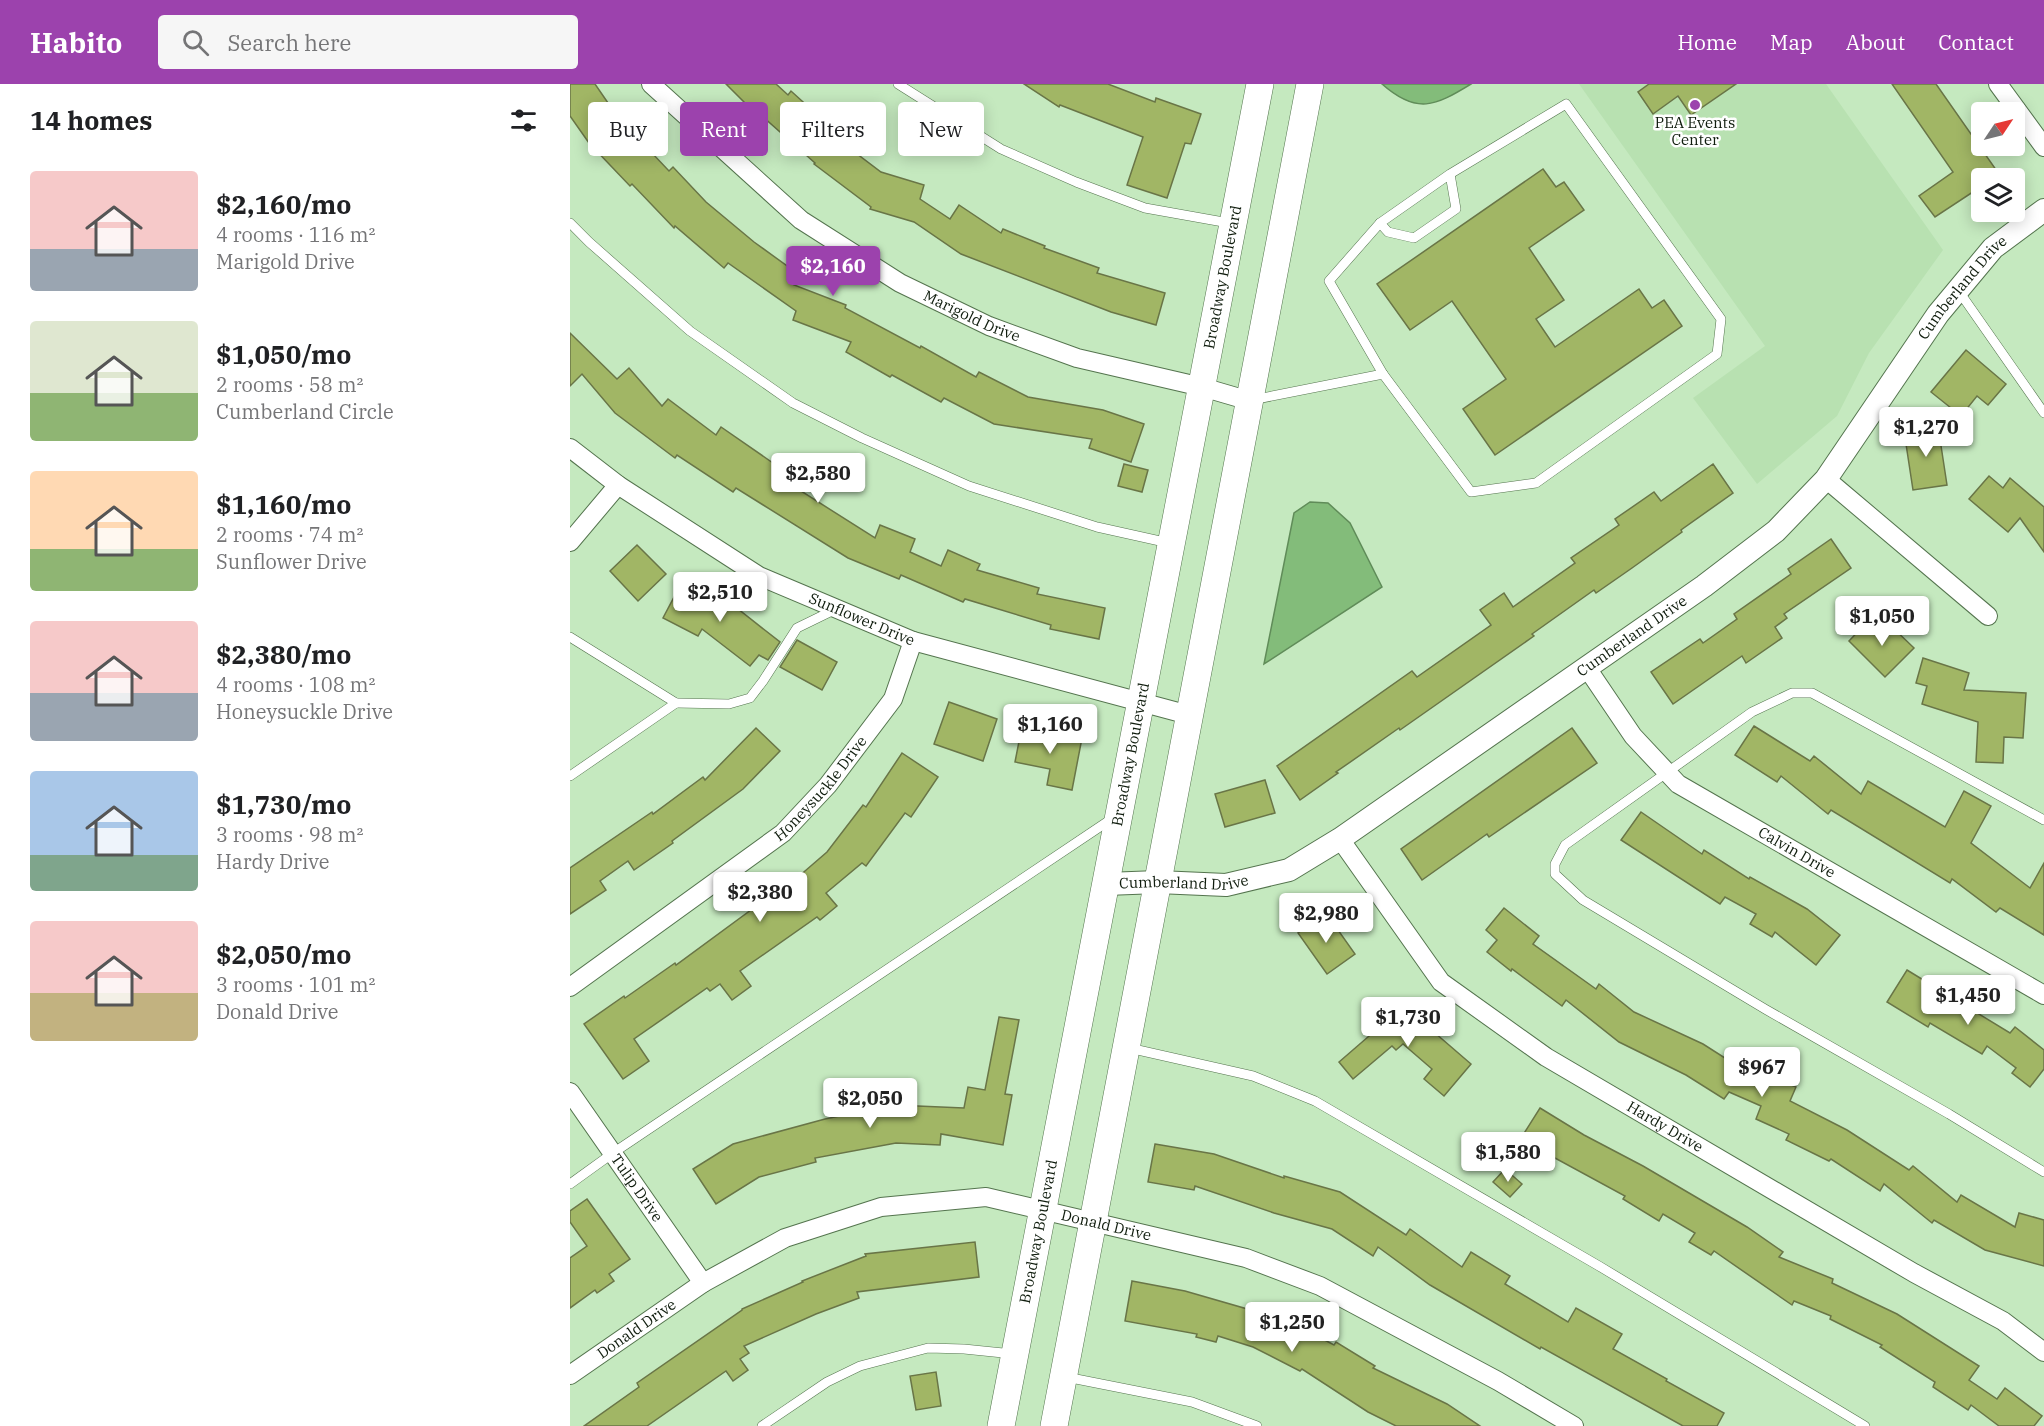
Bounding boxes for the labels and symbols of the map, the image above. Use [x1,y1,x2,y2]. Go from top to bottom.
marker: PEA Events Center [1688,98,1702,112]
north arrow [1971,102,2025,156]
place label: PEA Events Center [1655,113,1735,149]
street label: Broadway Boulevard [1199,204,1245,351]
street label: Cumberland Drive [1913,231,2010,343]
pin: $2,160 [784,246,882,297]
street label: Marigold Drive [920,286,1023,346]
pin: $1,270 [1877,407,1975,458]
pin: $2,580 [769,453,867,504]
pin: $2,510 [671,572,769,623]
street label: Sunflower Drive [806,588,918,650]
street label: Cumberland Drive [1573,591,1690,681]
pin: $1,050 [1833,596,1931,647]
street label: Broadway Boulevard [1107,681,1153,828]
pin: $1,160 [1001,704,1099,755]
street label: Honeysuckle Drive [770,732,871,845]
street label: Calvin Drive [1755,822,1839,882]
street label: Cumberland Drive [1119,870,1250,894]
pin: $2,380 [711,872,809,923]
pin: $2,980 [1277,893,1375,944]
pin: $1,450 [1919,975,2017,1026]
pin: $1,730 [1359,997,1457,1048]
pin: $967 [1726,1047,1798,1098]
pin: $2,050 [821,1078,919,1129]
street label: Hardy Drive [1624,1097,1707,1156]
pin: $1,580 [1459,1132,1557,1183]
street label: Tulip Drive [607,1150,668,1225]
street label: Broadway Boulevard [1015,1158,1061,1305]
street label: Donald Drive [1059,1205,1153,1244]
street label: Donald Drive [593,1295,680,1362]
pin: $1,250 [1243,1302,1341,1353]

